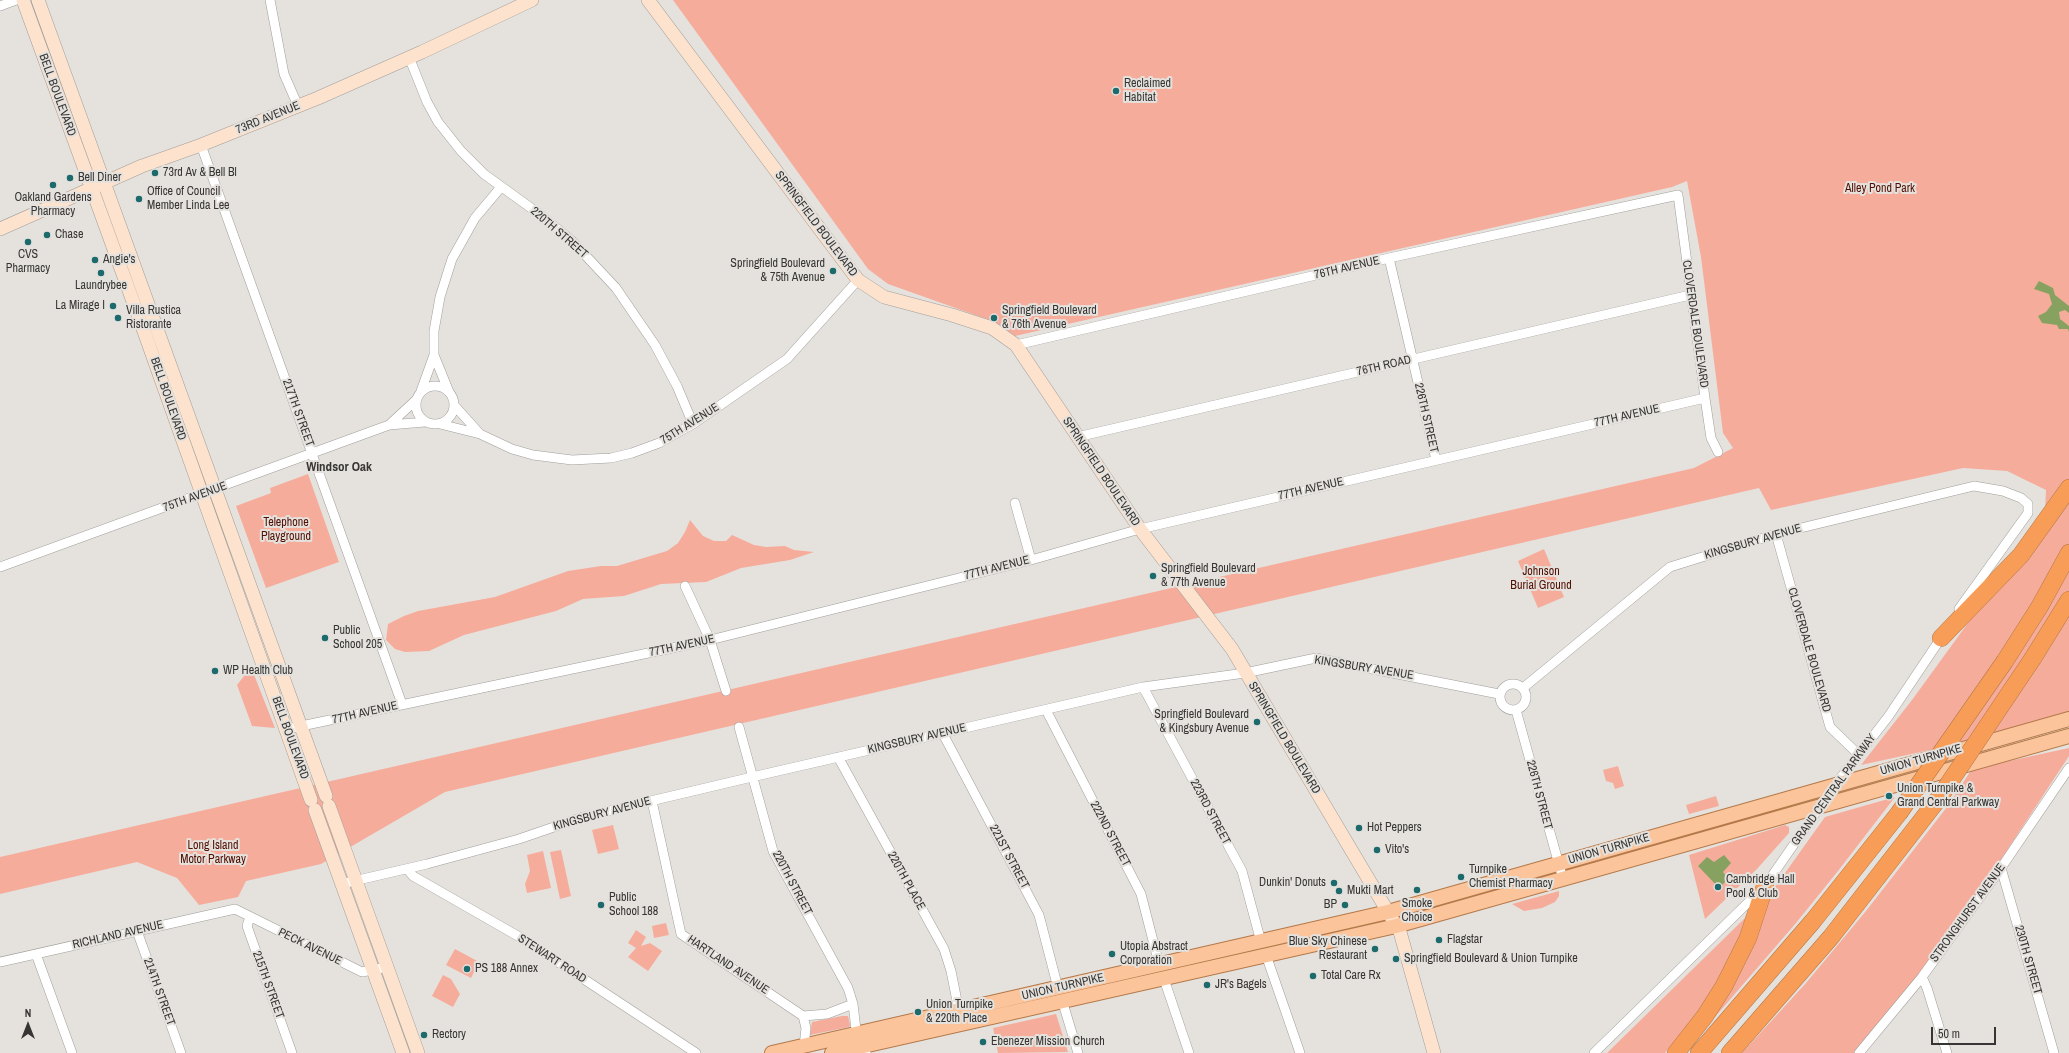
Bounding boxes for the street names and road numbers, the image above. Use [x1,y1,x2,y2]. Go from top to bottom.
street label: BELL BOULEVARD [35,52,79,138]
street label: 73RD AVENUE [234,99,302,137]
street label: SPRINGFIELD BOULEVARD [772,168,860,280]
street label: 220TH STREET [527,204,591,262]
street label: 76TH AVENUE [1313,254,1381,282]
street label: CLOVERDALE BOULEVARD [1679,259,1711,389]
street label: 76TH ROAD [1355,353,1413,379]
street label: BELL BOULEVARD [147,356,189,442]
street label: 217TH STREET [279,377,317,449]
street label: 226TH STREET [1411,382,1441,454]
street label: 75TH AVENUE [658,400,722,448]
street label: 77TH AVENUE [1593,402,1661,430]
street label: SPRINGFIELD BOULEVARD [1059,415,1143,529]
street label: 77TH AVENUE [1277,475,1345,503]
street label: 75TH AVENUE [161,479,229,515]
street label: KINGSBURY AVENUE [1703,521,1803,563]
street label: 77TH AVENUE [963,553,1031,583]
street label: CLOVERDALE BOULEVARD [1784,586,1834,714]
street label: 77TH AVENUE [648,632,716,660]
street label: KINGSBURY AVENUE [1313,653,1415,683]
street label: SPRINGFIELD BOULEVARD [1245,679,1323,797]
street label: BELL BOULEVARD [268,695,312,781]
street label: 77TH AVENUE [331,699,399,727]
street label: KINGSBURY AVENUE [867,721,967,757]
street label: GRAND CENTRAL PARKWAY [1789,731,1879,849]
street label: UNION TURNPIKE [1879,741,1963,779]
street label: 226TH STREET [1523,759,1555,831]
street label: 223RD STREET [1187,777,1233,847]
street label: KINGSBURY AVENUE [552,794,652,834]
street label: 222ND STREET [1087,799,1133,869]
street label: 221ST STREET [986,822,1032,892]
street label: UNION TURNPIKE [1567,830,1651,868]
street label: 220TH STREET [769,848,815,918]
street label: 220TH PLACE [884,849,928,913]
street label: STRONGHURST AVENUE [1927,861,2009,965]
street label: RICHLAND AVENUE [71,918,165,952]
street label: 230TH STREET [2011,924,2045,996]
street label: PECK AVENUE [276,925,344,969]
street label: STEWART ROAD [515,932,589,986]
street label: HARTLAND AVENUE [684,932,772,998]
street label: 215TH STREET [249,949,287,1021]
street label: 214TH STREET [140,956,178,1028]
street label: UNION TURNPIKE [1020,971,1106,1003]

